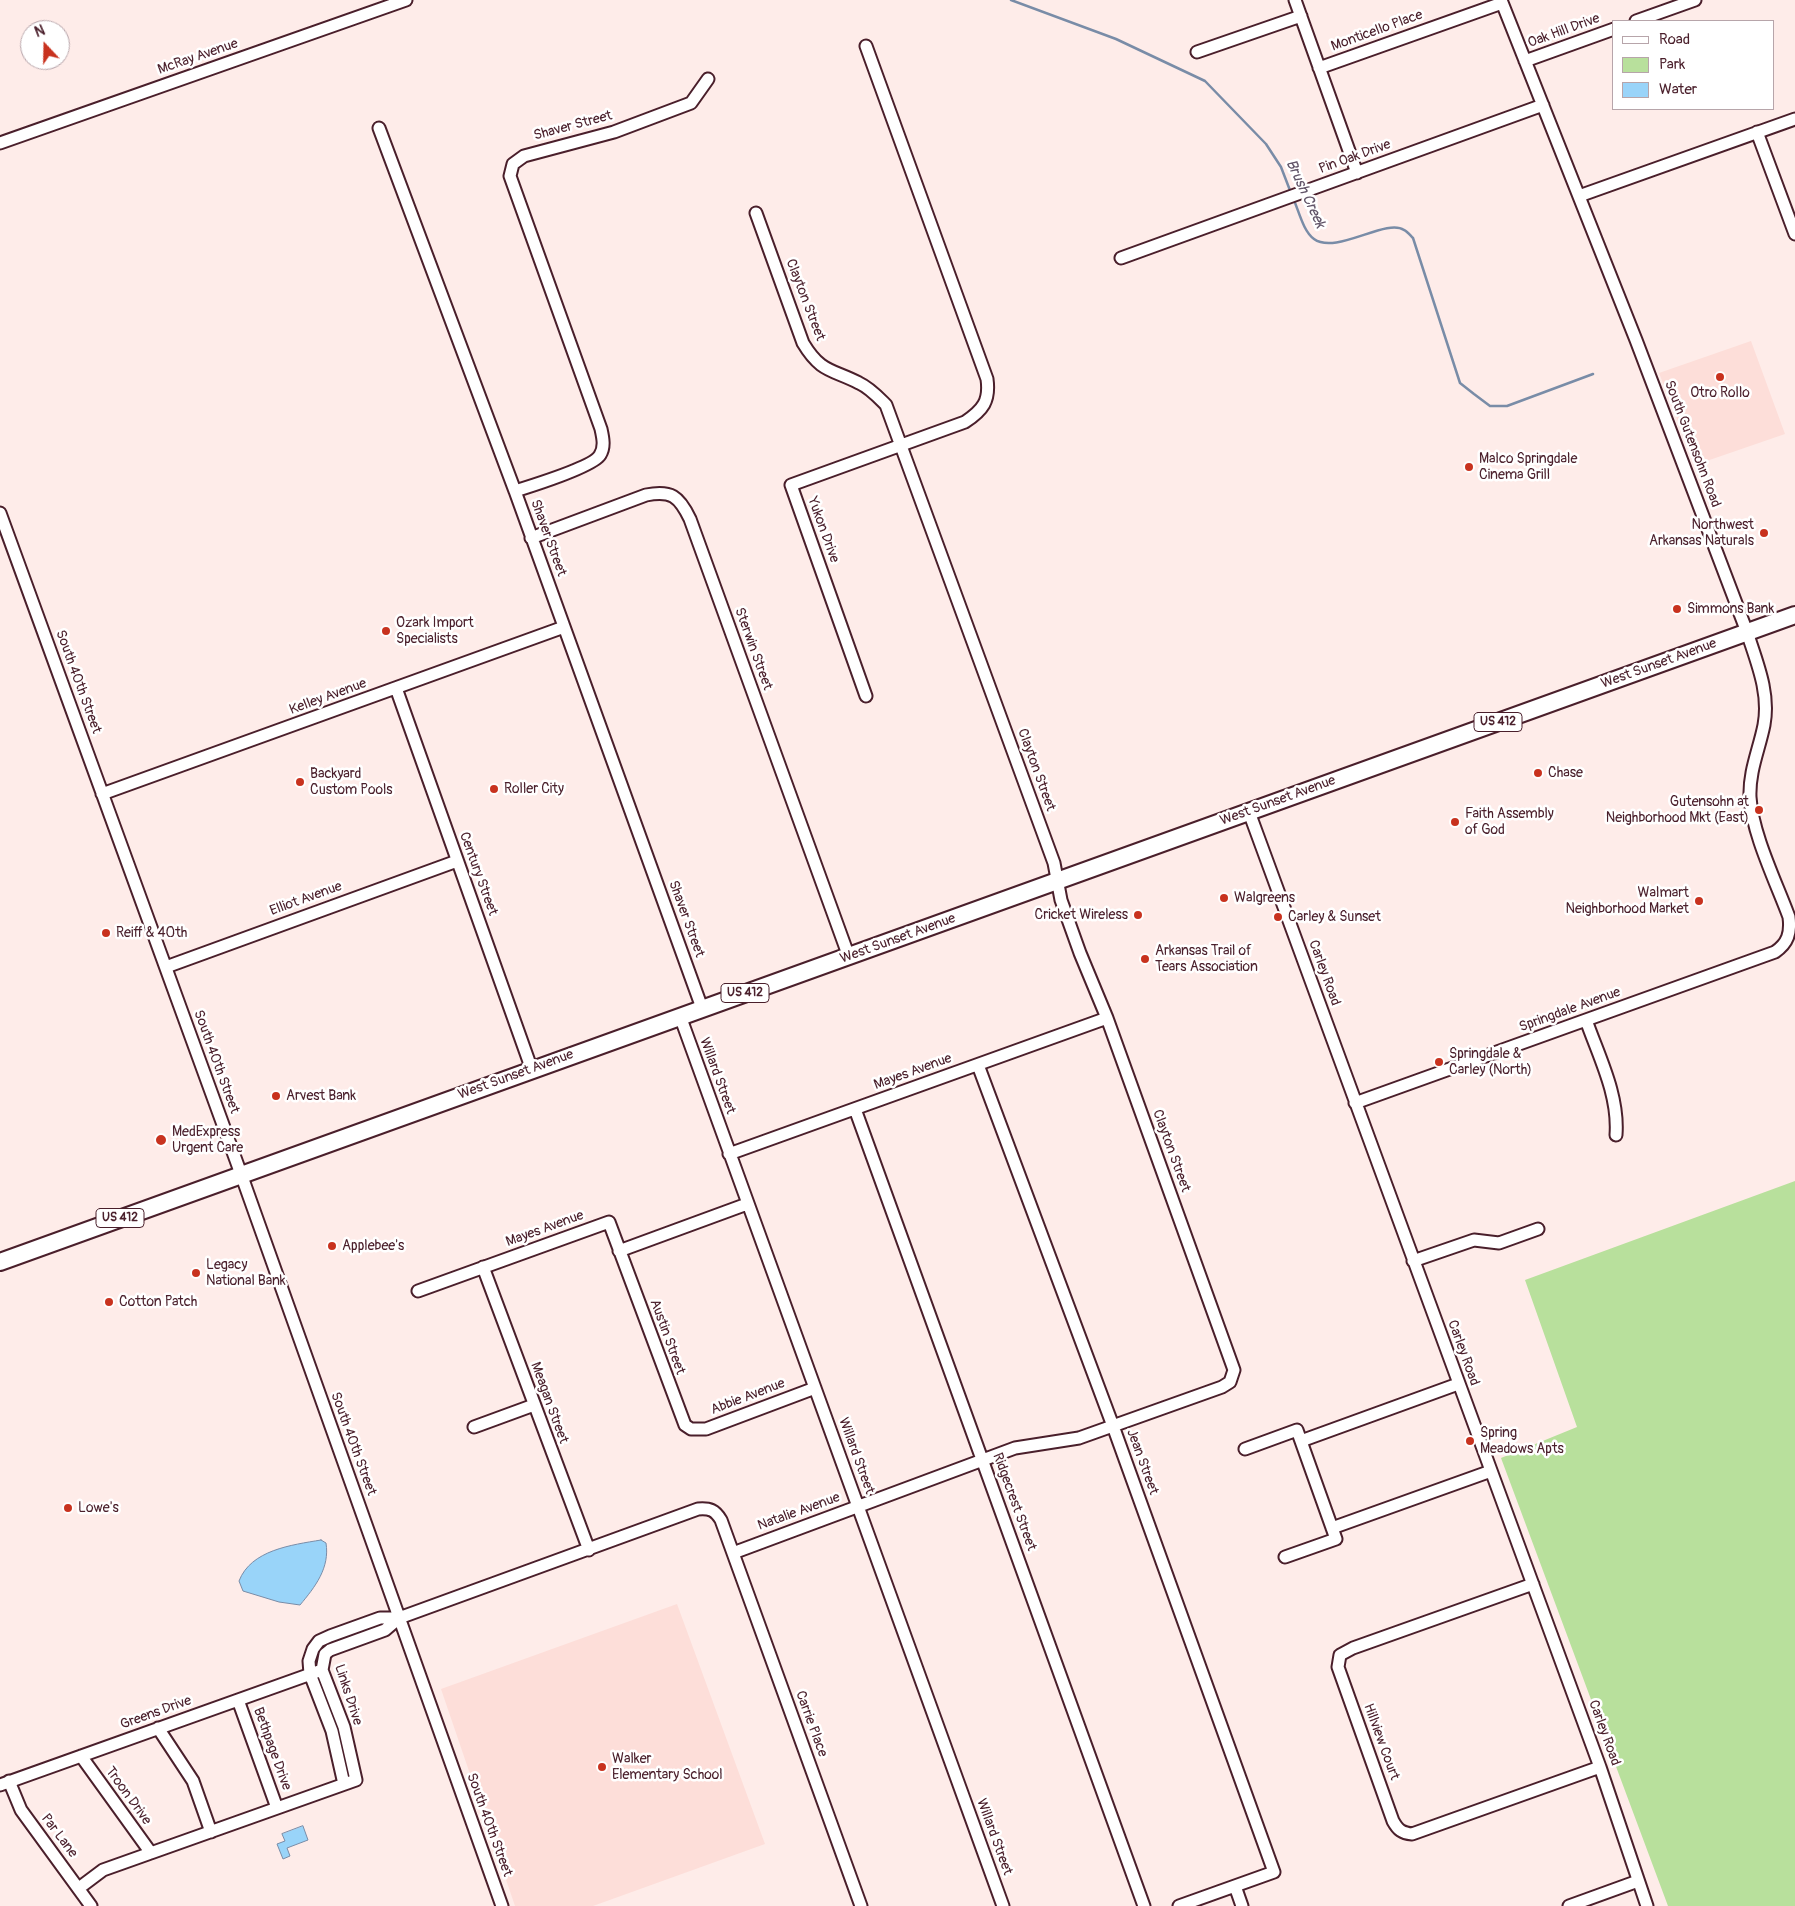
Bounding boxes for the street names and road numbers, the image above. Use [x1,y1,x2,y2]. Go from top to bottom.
street label: Monticello Place [1329,7,1425,55]
street label: Oak Hill Drive [1526,10,1602,52]
street label: McRay Avenue [156,35,240,79]
street label: Shaver Street [532,107,614,145]
street label: Pin Oak Drive [1317,136,1393,178]
street label: Clayton Street [782,257,828,343]
street label: South Gutensohn Road [1660,378,1724,510]
street label: Yukon Drive [803,495,843,565]
street label: Shaver Street [526,497,570,579]
street label: Sterwin Street [730,606,776,692]
street label: South 40th Street [51,628,105,736]
street label: West Sunset Avenue [1599,635,1719,693]
street label: Kelley Avenue [287,675,369,719]
road number: US 412 [1474,712,1522,732]
street label: Clayton Street [1013,727,1059,813]
street label: West Sunset Avenue [1218,772,1338,830]
street label: Century Street [455,830,501,918]
street label: Elliot Avenue [268,878,344,920]
street label: Shaver Street [664,878,708,960]
street label: West Sunset Avenue [838,910,958,968]
street label: Carley Road [1304,938,1344,1008]
road number: US 412 [721,984,769,1002]
street label: Springdale Avenue [1517,984,1623,1036]
street label: South 40th Street [189,1008,243,1116]
street label: Willard Street [695,1035,739,1117]
street label: West Sunset Avenue [456,1046,576,1104]
street label: Mayes Avenue [872,1050,954,1094]
street label: Clayton Street [1148,1108,1194,1194]
street label: Mayes Avenue [504,1207,586,1251]
road number: US 412 [96,1208,144,1228]
street label: Austin Street [646,1297,688,1377]
street label: Carley Road [1443,1318,1483,1388]
street label: Meagan Street [526,1360,572,1446]
street label: Abbie Avenue [708,1375,788,1419]
street label: South 40th Street [326,1390,380,1498]
street label: Willard Street [834,1415,878,1497]
street label: Jean Street [1122,1427,1162,1497]
street label: Ridgecrest Street [989,1451,1039,1553]
street label: Natalie Avenue [755,1489,843,1535]
street label: Links Drive [330,1662,366,1728]
street label: Carrie Place [791,1689,831,1759]
street label: Greens Drive [118,1692,194,1734]
street label: Carley Road [1584,1698,1624,1768]
street label: Hillview Court [1359,1702,1403,1782]
street label: Bethpage Drive [249,1705,295,1793]
street label: Troon Drive [101,1764,155,1828]
street label: South 40th Street [462,1771,516,1879]
street label: Willard Street [972,1796,1016,1878]
street label: Par Lane [37,1811,81,1861]

